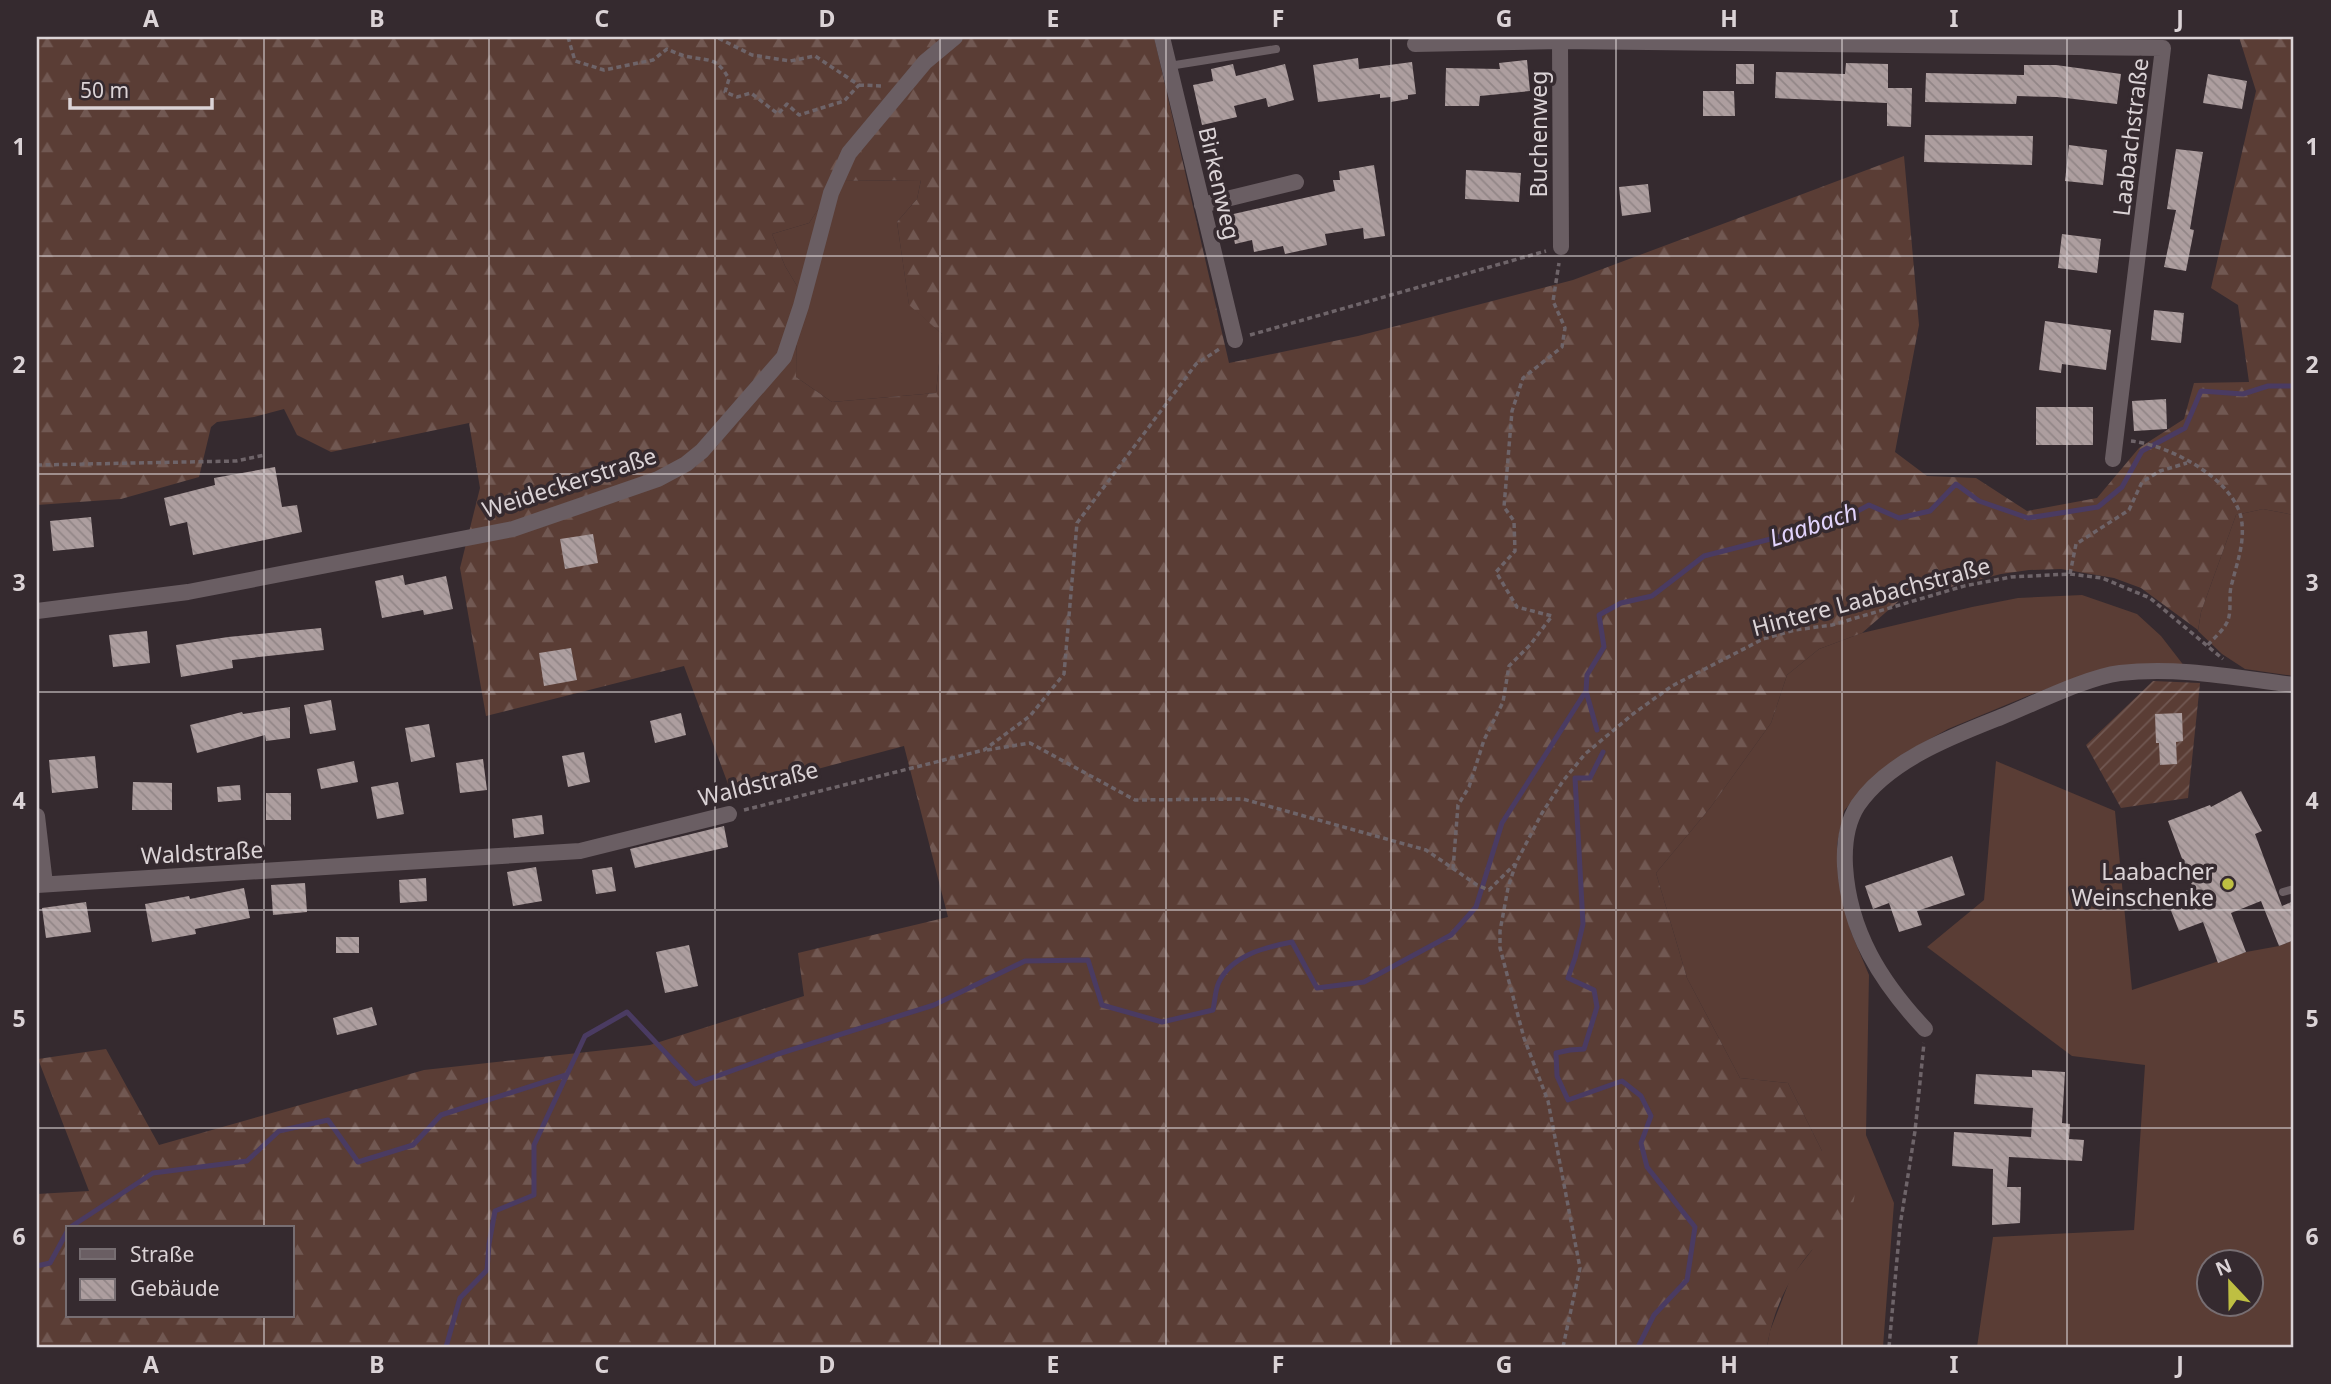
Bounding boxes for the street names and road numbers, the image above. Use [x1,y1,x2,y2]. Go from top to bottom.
street label: Laabachstraße [2104,56,2156,218]
street label: Buchenweg [1522,71,1554,197]
street label: Birkenweg [1191,123,1249,243]
street label: Weideckerstraße [478,439,660,525]
street label: Hintere Laabachstraße [1748,549,1994,643]
street label: Waldstraße [695,753,821,813]
street label: Waldstraße [140,833,264,871]

